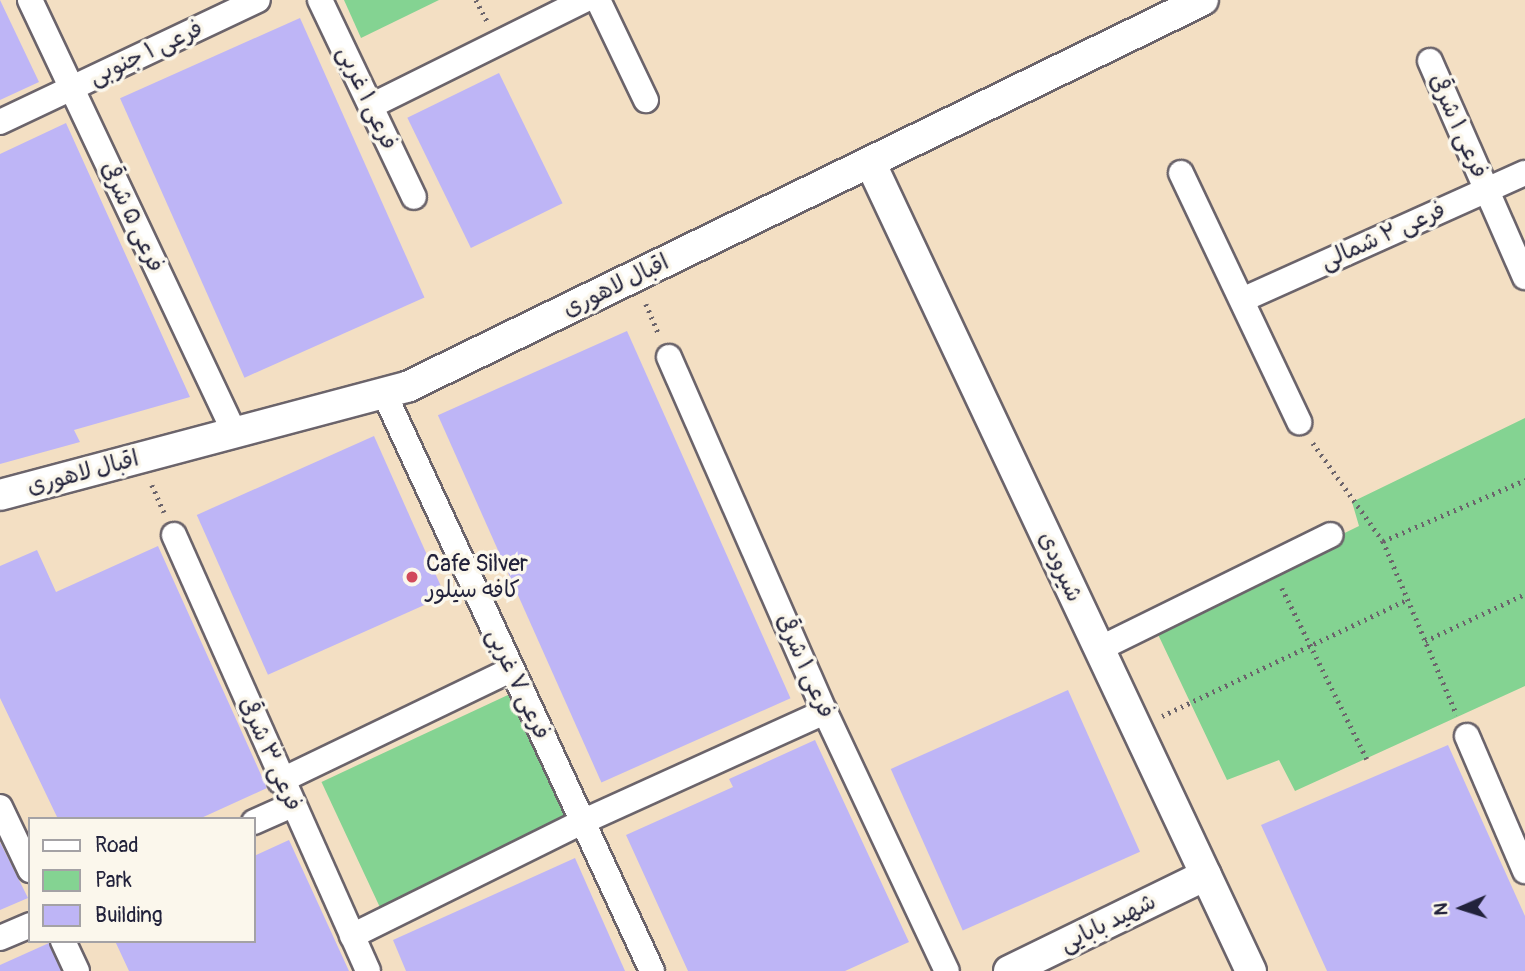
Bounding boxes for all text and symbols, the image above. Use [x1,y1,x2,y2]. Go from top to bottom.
street label: فرعی ۱ جنوبی [85,15,207,91]
street label: فرعی ۱ غربی [331,42,403,154]
street label: فرعی ۱ شرقی [1423,70,1493,182]
street label: فرعی ۵ شرقی [94,157,170,277]
street label: فرعی ۲ شمالی [1316,196,1450,276]
street label: اقبال لاهوری [559,249,673,323]
street label: اقبال لاهوری [24,445,142,501]
street label: شیرودی [1032,528,1088,606]
place label: Cafe Silver کافه سیلور [426,550,528,604]
marker: Cafe Silver کافه سیلور [404,569,420,585]
street label: فرعی ۱ شرقی [770,610,840,722]
street label: فرعی ۷ غربی [480,624,556,744]
street label: فرعی ۳ شرقی [233,693,307,815]
legend [28,817,256,943]
text: Road [95,832,139,859]
text: Park [95,867,132,894]
north arrow [1427,873,1497,943]
street label: شهید بابایی [1056,888,1160,958]
text: Building [95,902,162,929]
text: N [1429,902,1453,916]

